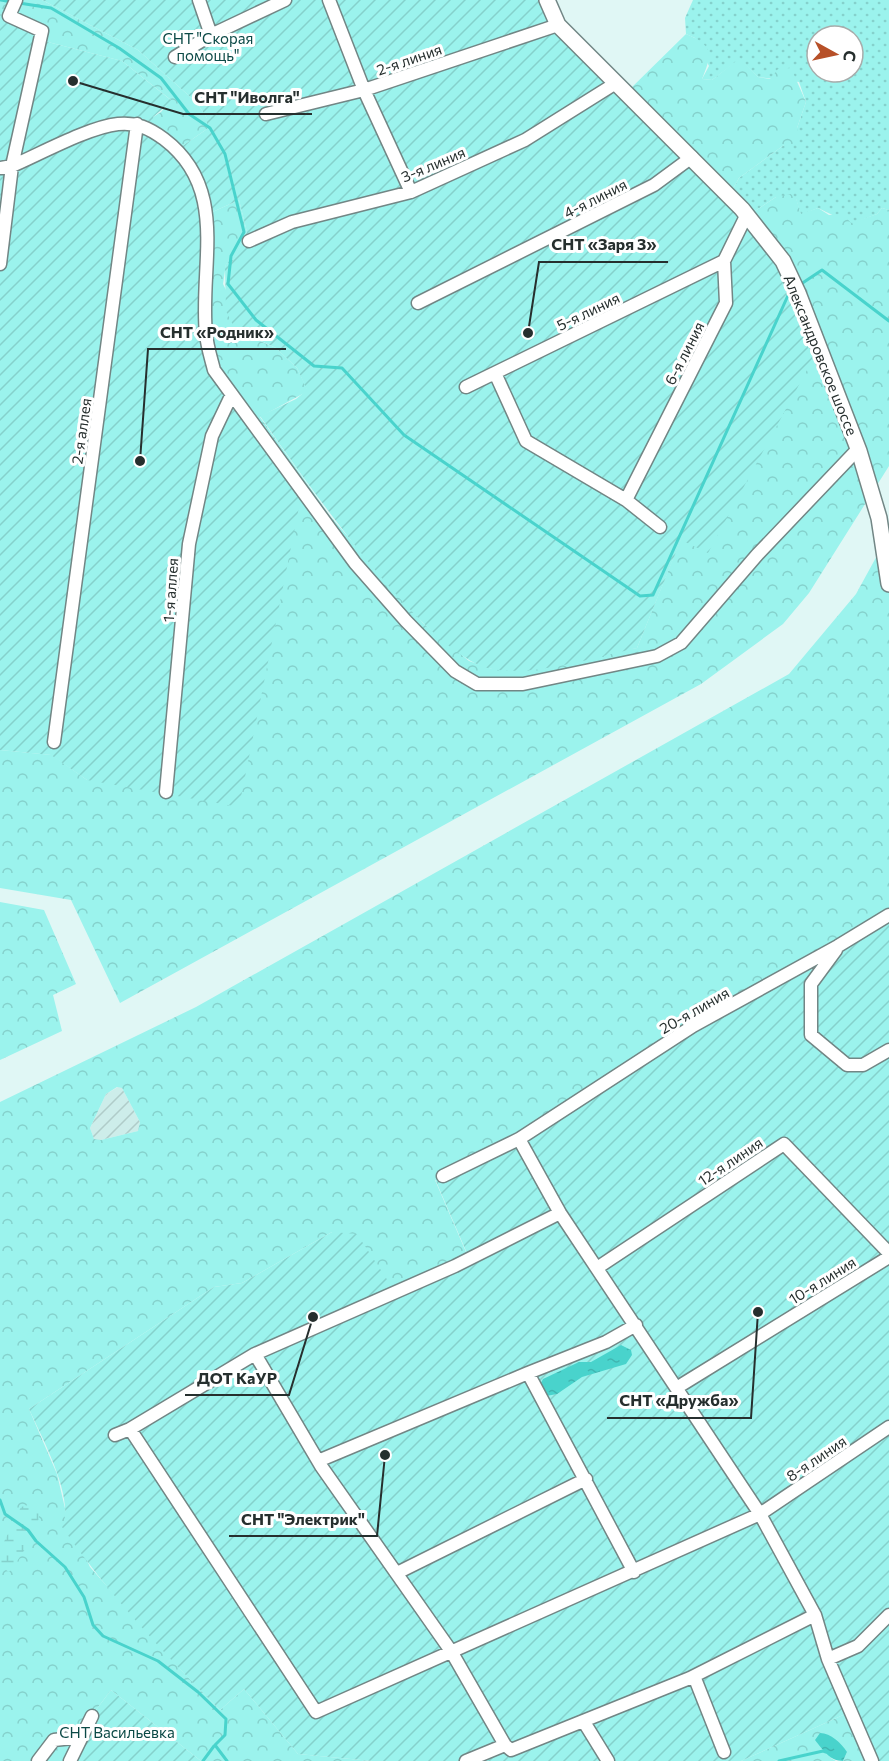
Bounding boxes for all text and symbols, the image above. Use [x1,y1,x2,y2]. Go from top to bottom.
north arrow [805,24,865,84]
park label: СНТ "Скорая помощь" [163,29,253,64]
street label: 2-я линия [374,39,444,79]
text: С [840,49,861,63]
callout: СНТ "Иволга" [183,80,312,114]
text: СНТ "Иволга" [194,87,300,106]
street label: 3-я линия [398,142,468,186]
street label: 4-я линия [560,174,630,222]
callout: СНТ «Заря 3» [539,228,668,262]
text: СНТ «Заря 3» [551,234,657,253]
street label: Александровское шоссе [780,272,862,438]
street label: 5-я линия [553,288,623,334]
callout: СНТ «Родник» [148,315,286,349]
street label: 6-я линия [660,318,708,388]
text: СНТ «Родник» [160,322,274,341]
street label: 2-я аллея [67,397,95,465]
street label: 1-я аллея [159,557,181,623]
street label: 20-я линия [656,983,732,1037]
street label: 12-я линия [694,1133,766,1189]
street label: 10-я линия [785,1252,859,1308]
callout: ДОТ КаУР [185,1361,289,1395]
text: ДОТ КаУР [197,1368,277,1387]
callout: СНТ «Дружба» [607,1384,751,1418]
text: СНТ «Дружба» [619,1390,739,1409]
street label: 8-я линия [783,1431,849,1485]
callout: СНТ "Электрик" [229,1502,377,1536]
text: СНТ "Электрик" [241,1509,365,1528]
park label: СНТ Васильевка [59,1723,175,1741]

